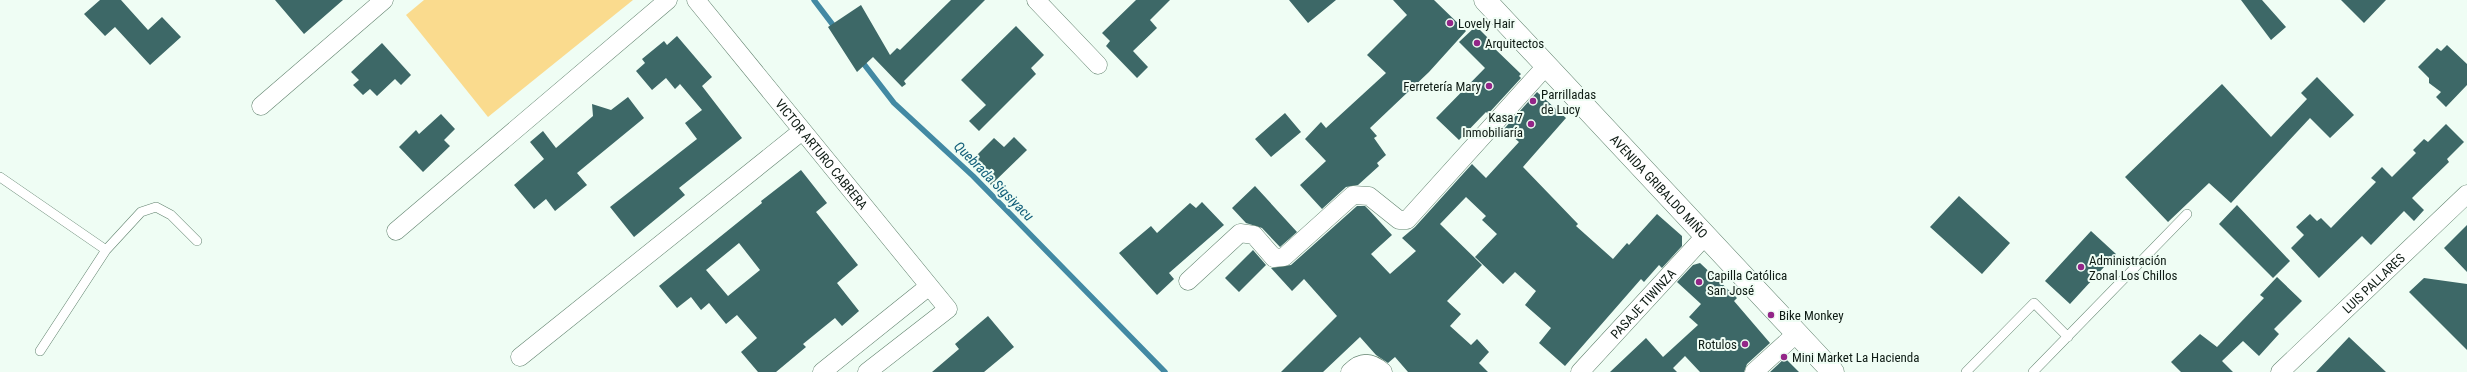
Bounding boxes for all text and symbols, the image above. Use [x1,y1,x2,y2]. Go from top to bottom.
place label: Lovely Hair [1458,16,1515,31]
marker: Lovely Hair [1445,18,1455,28]
place label: Arquitectos [1485,36,1544,51]
marker: Arquitectos [1472,38,1482,48]
place label: Ferretería Mary [1403,79,1482,94]
marker: Ferretería Mary [1484,81,1494,91]
place label: Parrilladas de Lucy [1541,87,1596,117]
street label: VICTOR ARTURO CABRERA [772,96,871,213]
marker: Parrilladas de Lucy [1528,96,1538,106]
place label: Kasa 7 Inmobiliaría [1462,110,1523,140]
marker: Kasa 7 Inmobiliaría [1526,119,1536,129]
street label: AVENIDA GRIBALDO MIÑO [1607,132,1711,241]
water label: Quebrada Sigsiyacu [951,138,1037,224]
street label: LUIS PALLARES [2339,250,2408,316]
place label: Administración Zonal Los Chillos [2089,253,2177,283]
marker: Administración Zonal Los Chillos [2076,262,2086,272]
street label: PASAJE TIWINZA [1607,265,1679,341]
place label: Capilla Católica San José [1707,268,1787,298]
marker: Capilla Católica San José [1694,277,1704,287]
place label: Bike Monkey [1779,308,1844,323]
marker: Bike Monkey [1766,310,1776,320]
place label: Rotulos [1698,337,1737,352]
marker: Rotulos [1740,339,1750,349]
place label: Mini Market La Hacienda [1792,350,1919,365]
marker: Mini Market La Hacienda [1779,352,1789,362]

